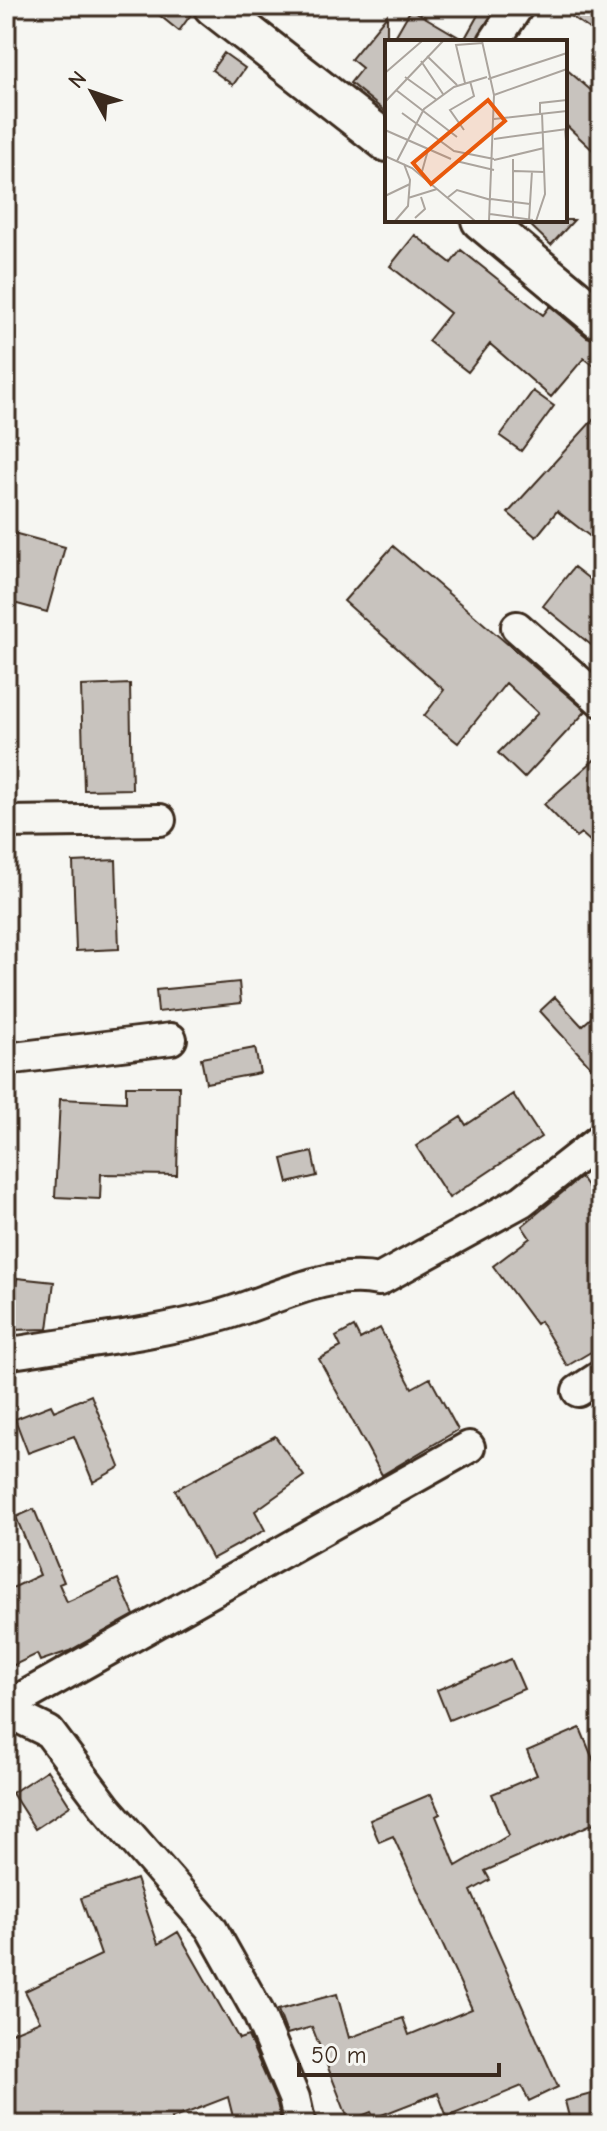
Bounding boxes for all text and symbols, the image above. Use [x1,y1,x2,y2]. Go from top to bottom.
inset map [385,40,567,222]
north arrow [52,52,132,132]
text: N [63,66,92,94]
scale bar [299,2027,499,2077]
text: 50 m [311,2041,367,2069]

